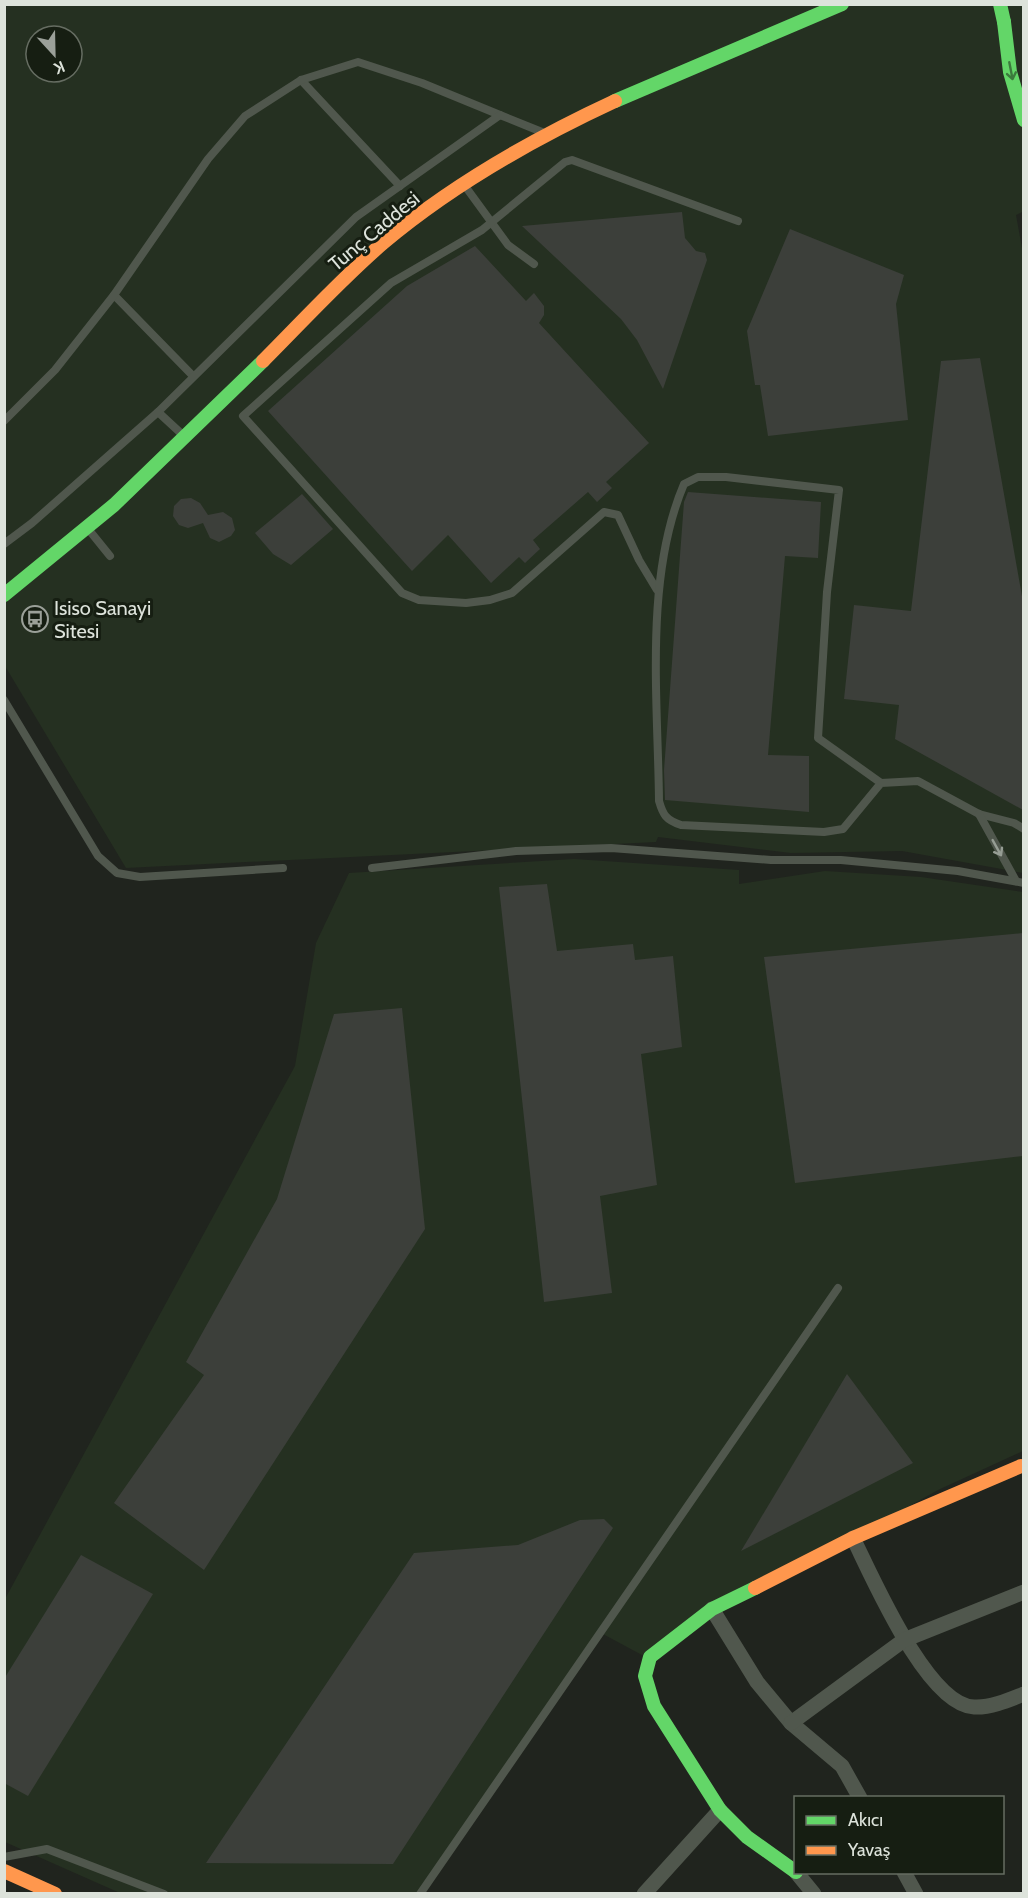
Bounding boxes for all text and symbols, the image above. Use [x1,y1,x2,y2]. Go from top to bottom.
north arrow [24,24,84,84]
text: K [51,57,68,78]
one-way arrow [1006,61,1017,81]
street label: Tunç Caddesi [324,186,424,276]
place label: Isiso Sanayi Sitesi [54,596,151,643]
bus stop icon: Isiso Sanayi Sitesi [20,604,50,634]
one-way arrow [992,838,1003,856]
legend [794,1796,1004,1874]
text: Akıcı [848,1809,883,1831]
text: Yavaş [847,1839,890,1861]

